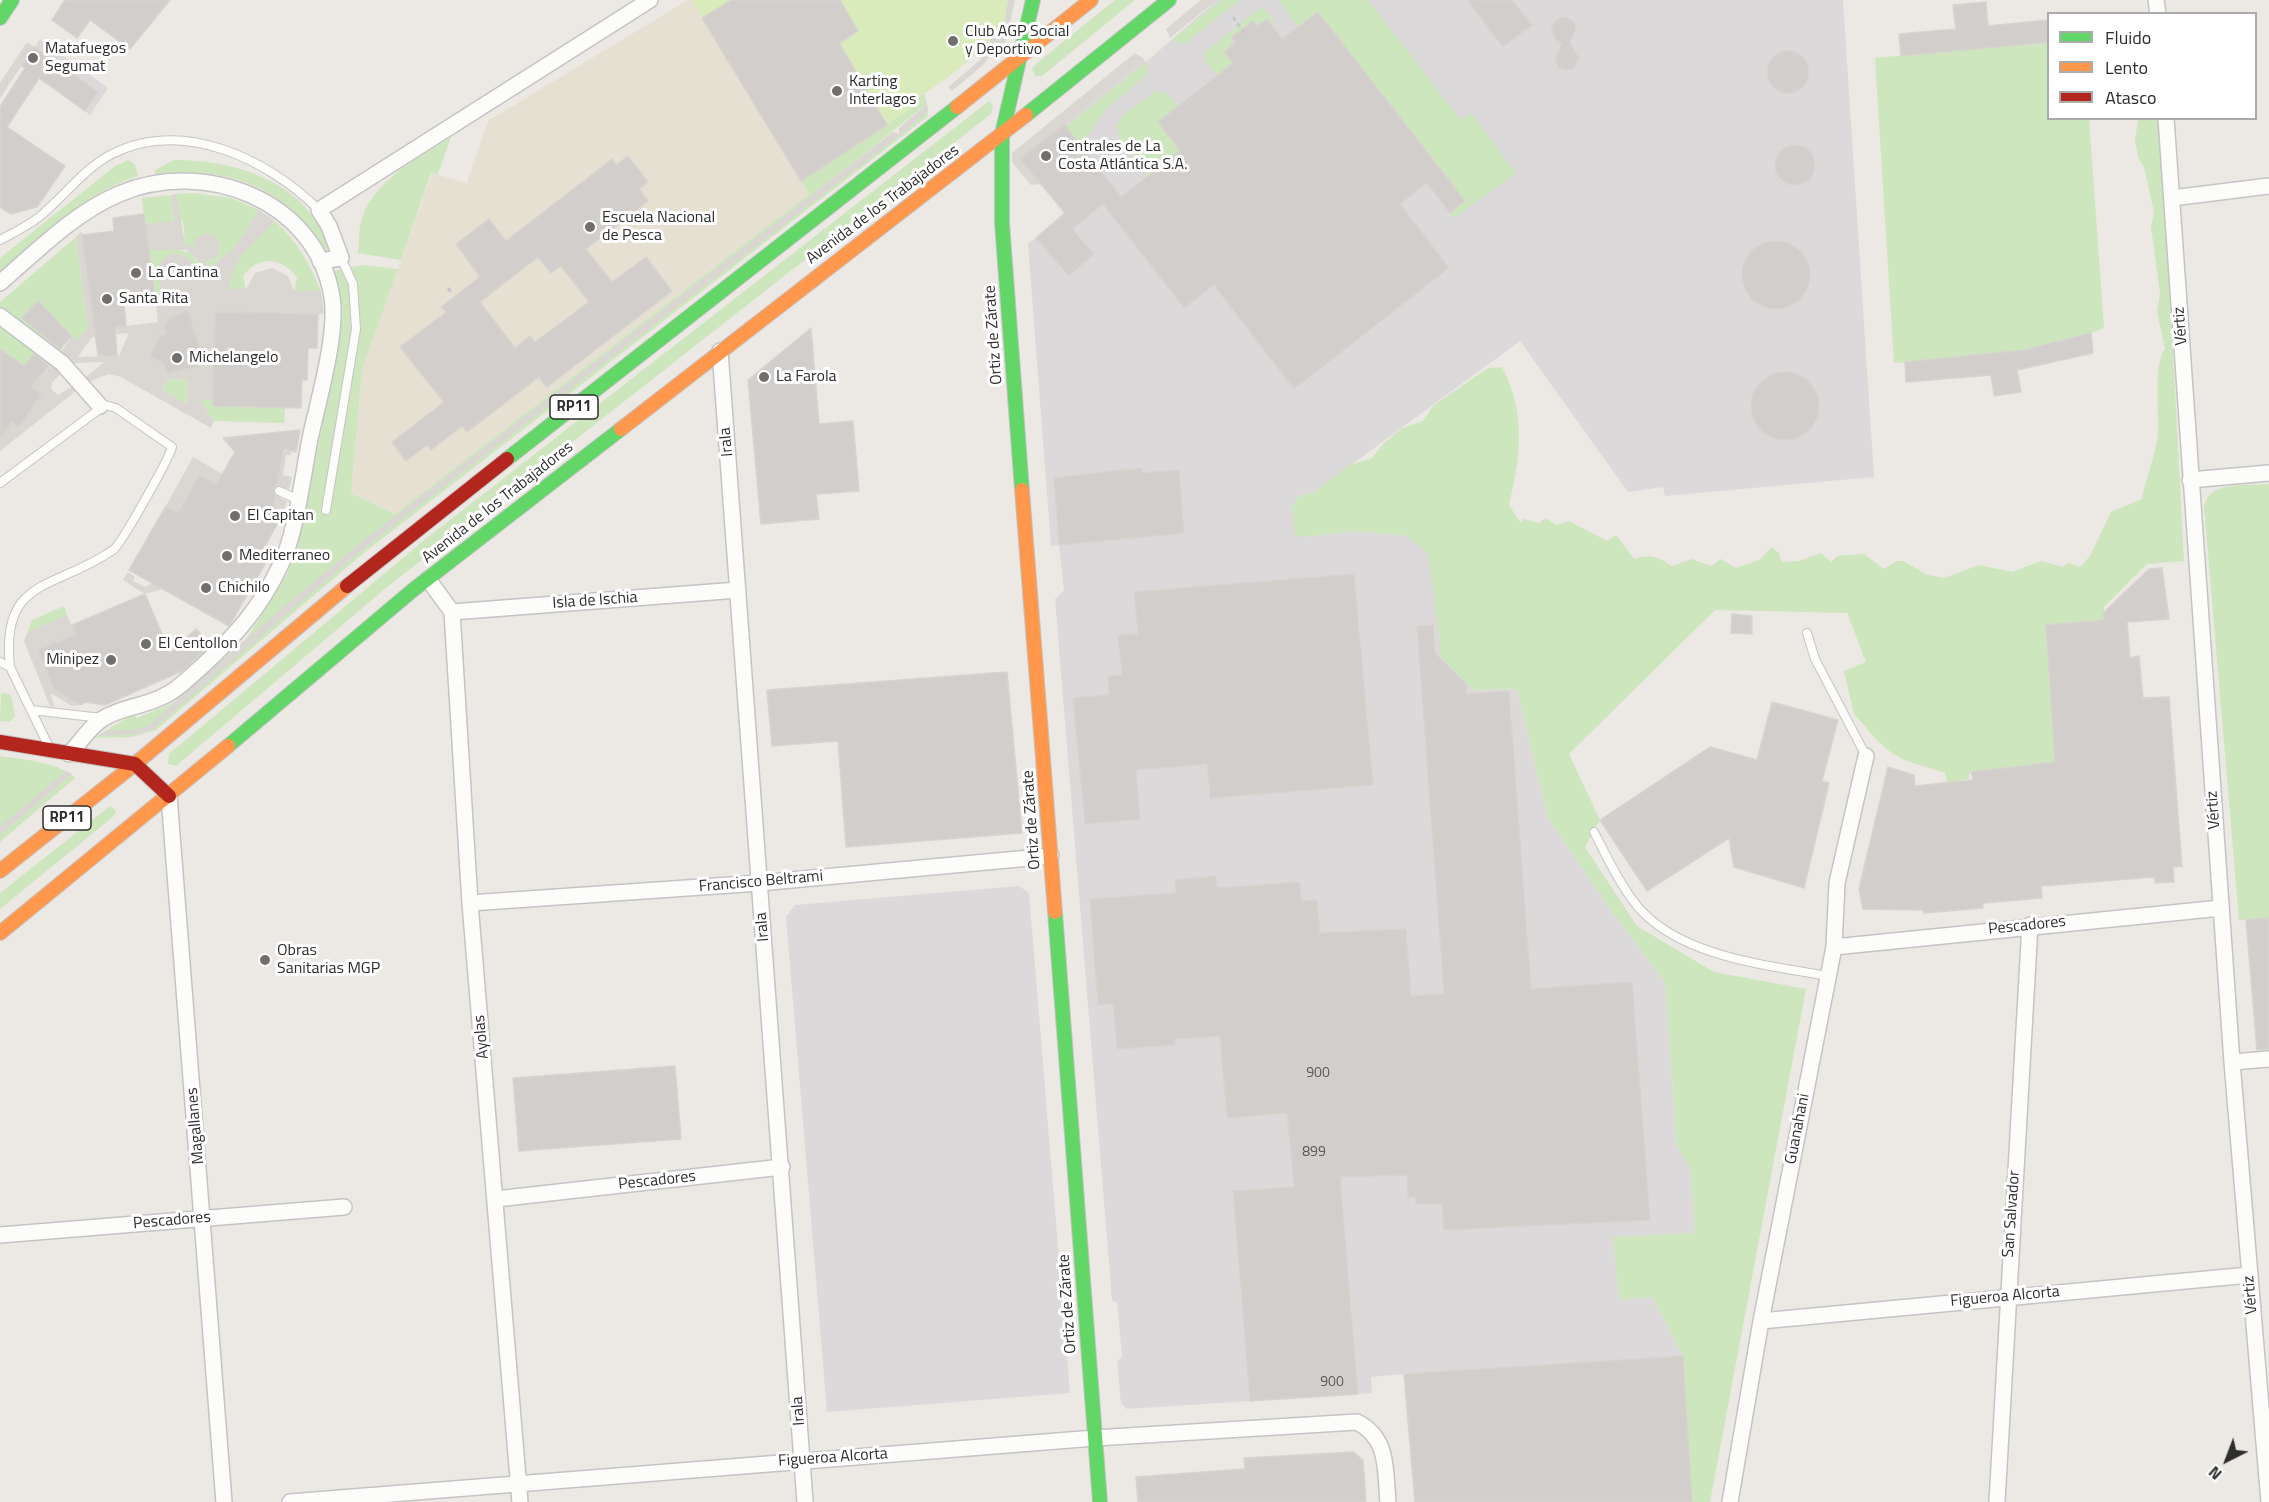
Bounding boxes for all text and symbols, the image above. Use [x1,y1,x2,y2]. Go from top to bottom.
legend [2047,12,2257,120]
place label: Club AGP Social y Deportivo [965,22,1069,60]
text: Fluido [2105,24,2151,51]
marker: Club AGP Social y Deportivo [946,34,960,48]
place label: Matafuegos Segumat [45,39,126,77]
marker: Matafuegos Segumat [26,51,40,65]
text: Lento [2105,54,2148,81]
place label: Karting Interlagos [849,72,917,110]
marker: Karting Interlagos [830,84,844,98]
text: Atasco [2105,84,2156,111]
place label: Centrales de La Costa Atlántica S.A. [1058,137,1188,175]
street label: Avenida de los Trabajadores [803,141,963,269]
marker: Centrales de La Costa Atlántica S.A. [1039,149,1053,163]
place label: Escuela Nacional de Pesca [602,208,715,246]
marker: Escuela Nacional de Pesca [583,220,597,234]
place label: La Cantina [148,263,218,283]
marker: La Cantina [129,266,143,280]
street label: Ortiz de Zárate [981,284,1007,386]
place label: Santa Rita [119,289,188,309]
marker: Santa Rita [100,292,114,306]
street label: Vértiz [2170,306,2192,346]
place label: Michelangelo [189,348,278,368]
marker: Michelangelo [170,351,184,365]
place label: La Farola [776,367,837,387]
marker: La Farola [757,370,771,384]
road number: RP11 [550,395,598,419]
street label: Irala [716,427,738,457]
street label: Avenida de los Trabajadores [419,438,577,568]
place label: El Capitan [247,506,314,526]
marker: El Capitan [228,509,242,523]
place label: Mediterraneo [239,546,330,566]
marker: Mediterraneo [220,549,234,563]
place label: Chichilo [218,578,270,598]
marker: Chichilo [199,581,213,595]
street label: Isla de Ischia [552,588,638,614]
place label: El Centollon [158,634,238,654]
marker: El Centollon [139,637,153,651]
place label: Minipez [46,650,99,670]
marker: Minipez [104,653,118,667]
street label: Ortiz de Zárate [1019,769,1045,871]
street label: Vértiz [2203,790,2225,830]
road number: RP11 [43,806,91,830]
street label: Francisco Beltrami [698,867,824,897]
street label: Irala [752,912,774,942]
street label: Pescadores [1987,912,2067,940]
place label: Obras Sanitarias MGP [277,941,380,979]
marker: Obras Sanitarias MGP [258,953,272,967]
street label: Ayolas [471,1014,493,1060]
house number: 900 [1306,1066,1330,1082]
street label: Magallanes [183,1087,209,1165]
street label: Guanahani [1782,1092,1814,1166]
house number: 899 [1302,1145,1326,1161]
street label: Pescadores [617,1167,697,1195]
street label: San Salvador [1999,1170,2025,1258]
street label: Pescadores [132,1208,212,1234]
street label: Ortiz de Zárate [1055,1253,1081,1355]
street label: Vértiz [2240,1275,2262,1315]
street label: Figueroa Alcorta [1949,1283,2061,1311]
house number: 900 [1320,1375,1344,1391]
street label: Irala [788,1396,810,1426]
north arrow [2197,1430,2257,1490]
street label: Figueroa Alcorta [778,1445,888,1471]
text: N [2203,1461,2227,1486]

